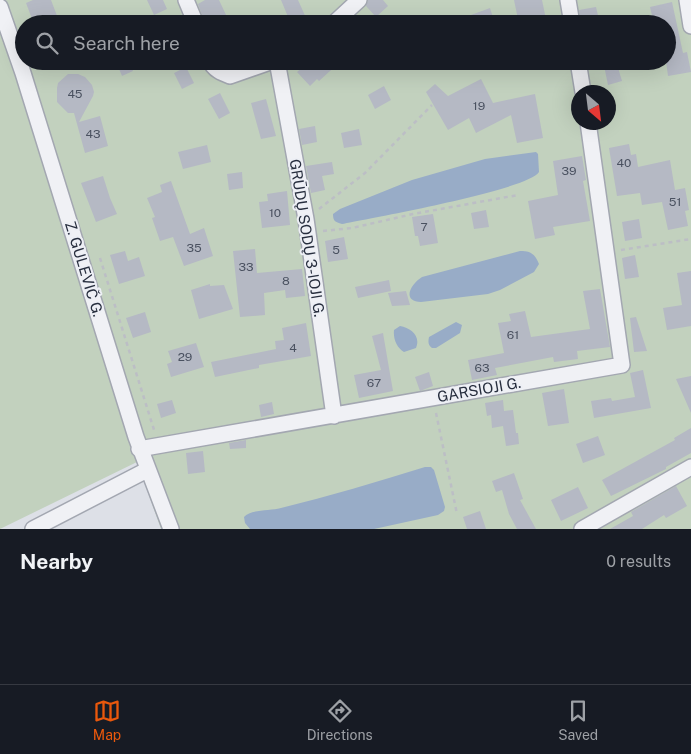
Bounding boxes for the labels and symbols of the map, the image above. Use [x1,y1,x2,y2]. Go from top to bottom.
north arrow [571,85,616,130]
house number: 45 [67,87,83,101]
house number: 19 [473,99,485,113]
house number: 43 [85,127,101,141]
house number: 40 [617,156,631,170]
street label: GRŪDŲ SODŲ 3-IOJI G. [287,158,328,318]
house number: 39 [562,164,576,178]
house number: 51 [669,195,681,209]
house number: 10 [269,206,281,220]
street label: Z. GULEVIČ G. [62,219,107,319]
house number: 7 [420,220,428,234]
house number: 35 [186,241,202,255]
house number: 5 [332,243,340,257]
house number: 33 [238,260,254,274]
house number: 8 [282,274,290,288]
house number: 61 [507,328,519,342]
house number: 4 [289,341,297,355]
house number: 29 [178,350,192,364]
house number: 63 [475,361,489,375]
street label: GARSIOJI G. [436,374,522,405]
house number: 67 [367,376,381,390]

